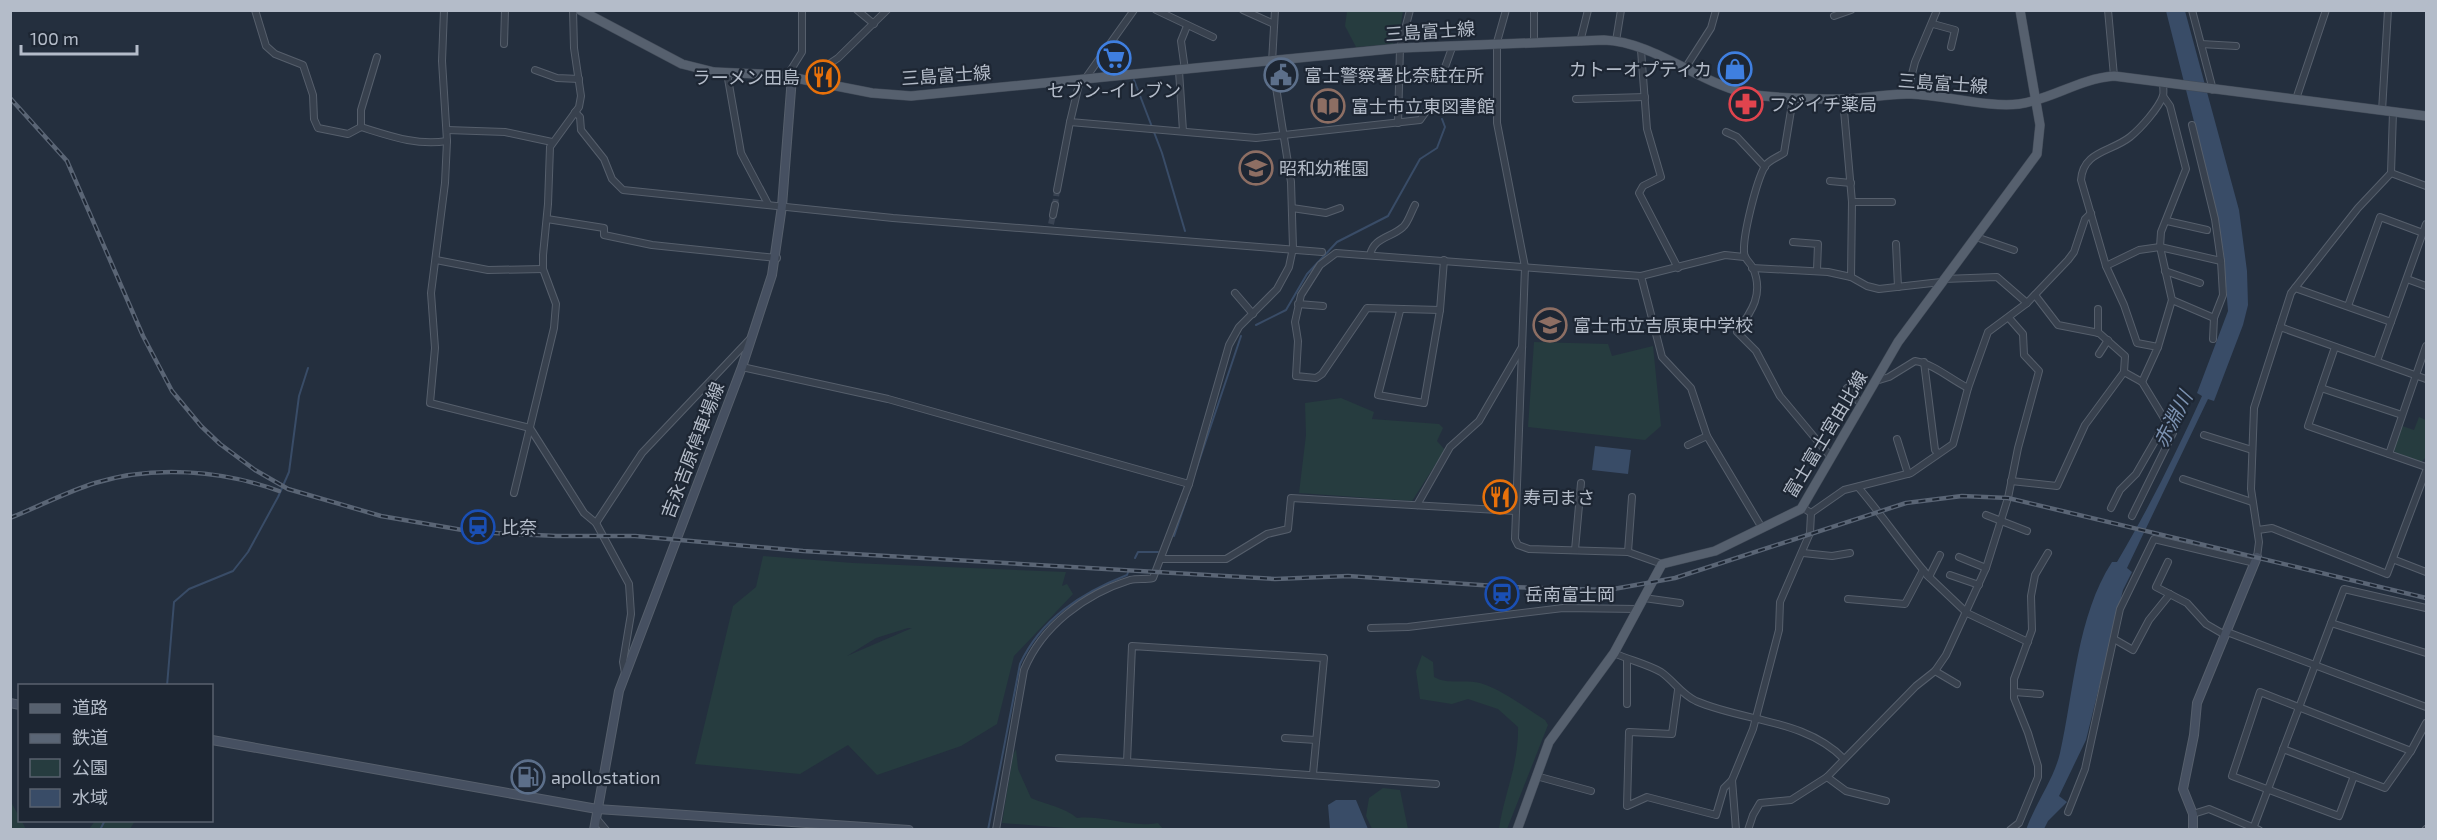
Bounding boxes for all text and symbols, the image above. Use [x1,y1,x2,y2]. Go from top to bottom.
street label: 三島富士線 [1384,17,1476,45]
scale bar [21,18,136,56]
text: 100 m [30,27,79,49]
supermarket icon: セブン-イレブン [1096,40,1132,76]
shop icon: カトーオプティカ [1717,51,1753,87]
public building icon: 富士警察署比奈駐在所 [1263,57,1299,93]
place label: カトーオプティカ [1569,58,1712,80]
restaurant icon: ラーメン田島 [805,59,841,95]
street label: 三島富士線 [900,61,992,89]
place label: 富士警察署比奈駐在所 [1304,64,1484,86]
place label: ラーメン田島 [693,66,800,88]
street label: 三島富士線 [1897,69,1989,97]
place label: セブン-イレブン [1047,79,1181,101]
pharmacy icon: フジイチ薬局 [1728,86,1764,122]
library icon: 富士市立東図書館 [1310,88,1346,124]
place label: フジイチ薬局 [1769,93,1877,115]
place label: 富士市立東図書館 [1351,95,1495,117]
school or university icon: 昭和幼稚園 [1238,150,1274,186]
place label: 昭和幼稚園 [1279,157,1369,179]
school or university icon: 富士市立吉原東中学校 [1532,307,1568,343]
place label: 富士市立吉原東中学校 [1573,314,1753,336]
street label: 富士富士宮由比線 [1778,367,1872,501]
street label: 吉永吉原停車場線 [656,379,728,521]
water label: 赤淵川 [2148,385,2197,451]
restaurant icon: 寿司まさ [1482,479,1518,515]
place label: 寿司まさ [1523,486,1595,508]
station icon: 比奈 [460,509,496,545]
place label: 比奈 [501,516,537,538]
station icon: 岳南富士岡 [1484,576,1520,612]
place label: 岳南富士岡 [1525,583,1615,605]
legend [18,684,213,822]
text: 道路 [72,696,108,718]
text: 鉄道 [72,726,108,748]
text: 公園 [72,756,108,778]
fuel station icon: apollostation [510,759,546,795]
place label: apollostation [551,766,660,788]
text: 水域 [72,786,108,808]

